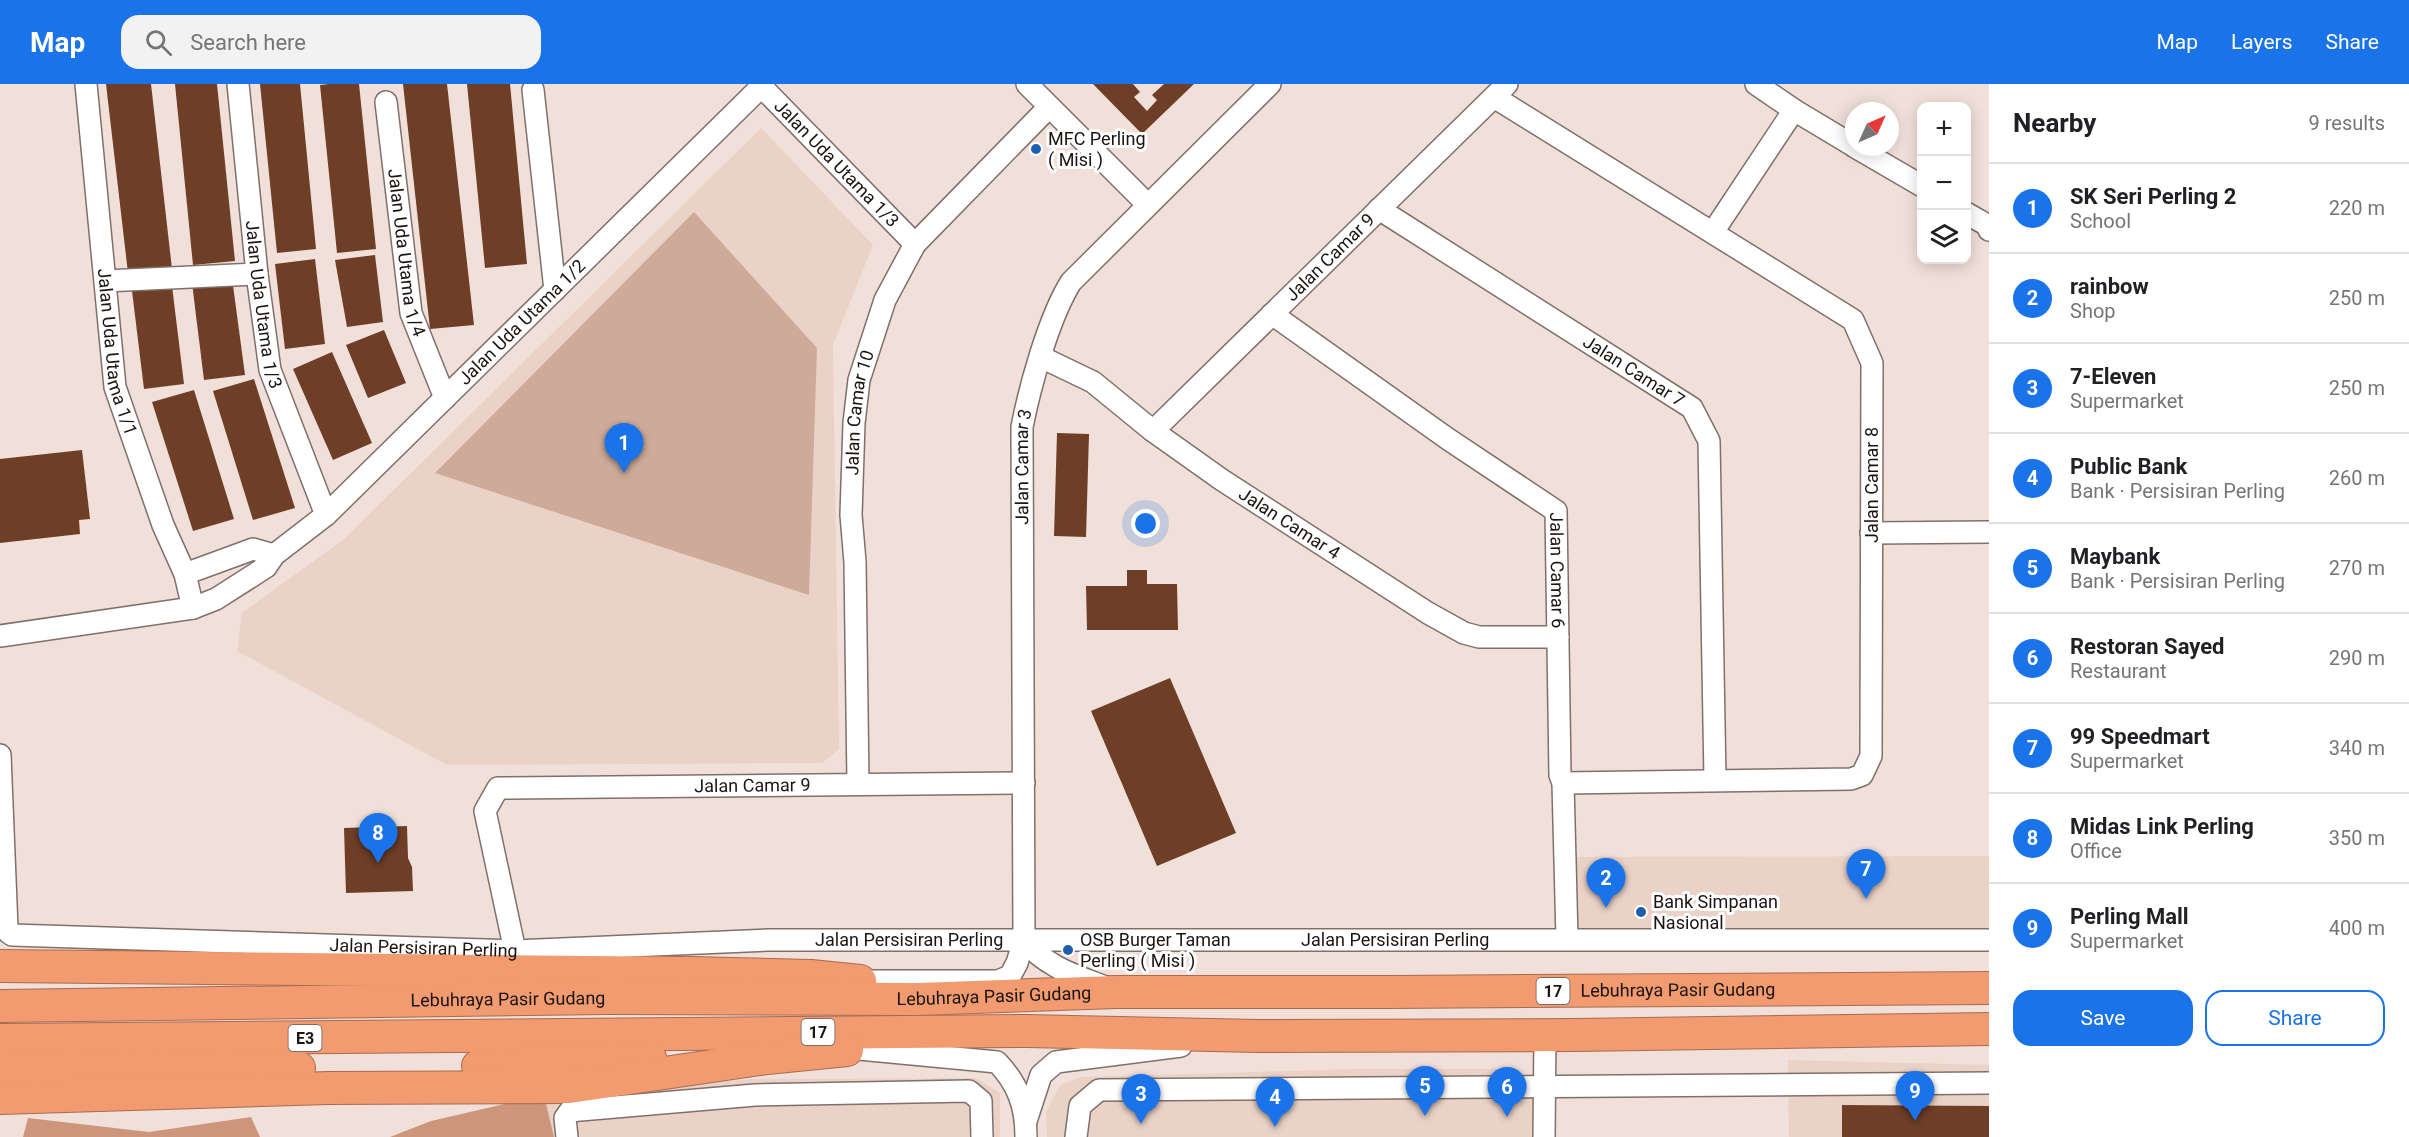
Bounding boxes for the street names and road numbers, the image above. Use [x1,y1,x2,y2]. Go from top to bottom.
street label: Jalan Uda Utama 1/3 [770,95,904,231]
street label: Jalan Uda Utama 1/4 [384,167,430,339]
street label: Jalan Camar 9 [1281,209,1379,305]
street label: Jalan Uda Utama 1/3 [242,219,287,391]
street label: Jalan Uda Utama 1/2 [454,255,589,389]
street label: Jalan Uda Utama 1/1 [94,267,142,438]
street label: Jalan Camar 7 [1579,331,1689,411]
street label: Jalan Camar 10 [841,347,878,476]
street label: Jalan Camar 3 [1011,407,1035,525]
street label: Jalan Camar 8 [1861,427,1882,543]
street label: Jalan Camar 4 [1235,483,1344,563]
street label: Jalan Camar 6 [1546,512,1569,629]
street label: Jalan Camar 9 [694,774,811,796]
street label: Jalan Persisiran Perling [815,929,1003,950]
street label: Jalan Persisiran Perling [1301,929,1489,950]
street label: Jalan Persisiran Perling [329,934,518,961]
road number: 17 [1536,978,1570,1004]
street label: Lebuhraya Pasir Gudang [1580,978,1775,1001]
street label: Lebuhraya Pasir Gudang [896,982,1092,1009]
street label: Lebuhraya Pasir Gudang [410,987,606,1011]
road number: 17 [802,1019,834,1045]
road number: E3 [288,1025,322,1051]

